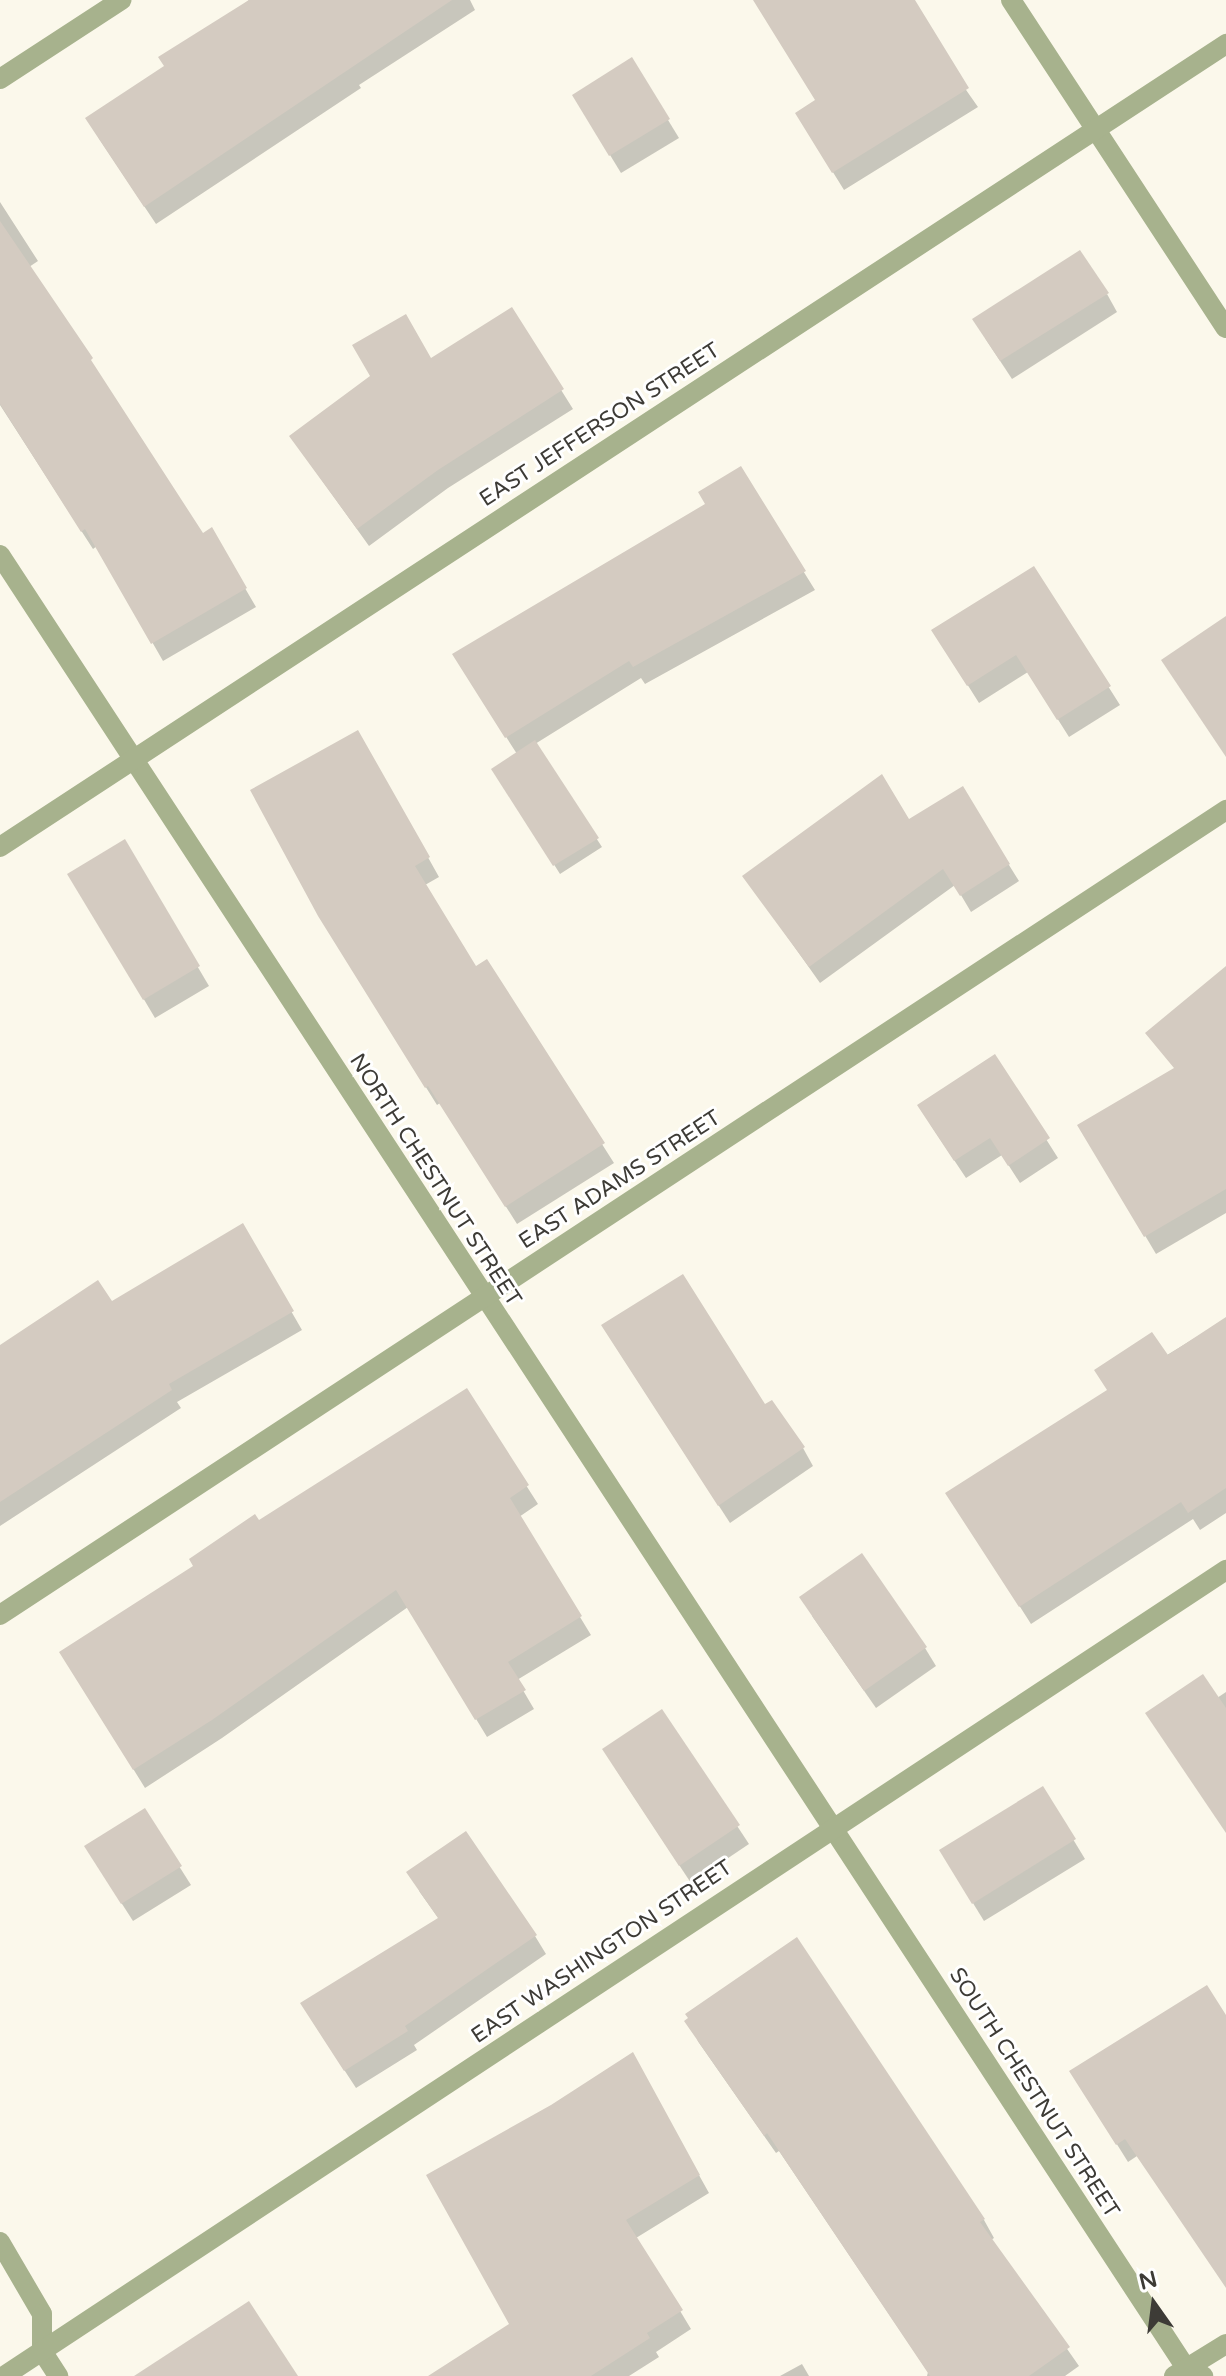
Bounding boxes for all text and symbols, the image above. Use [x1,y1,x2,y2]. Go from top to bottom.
street label: EAST JEFFERSON STREET [475,337,725,513]
street label: NORTH CHESTNUT STREET [343,1049,527,1311]
street label: EAST ADAMS STREET [514,1105,726,1255]
street label: EAST WASHINGTON STREET [466,1855,738,2049]
street label: SOUTH CHESTNUT STREET [943,1963,1125,2223]
north arrow [1114,2264,1194,2344]
text: N [1136,2266,1160,2295]

